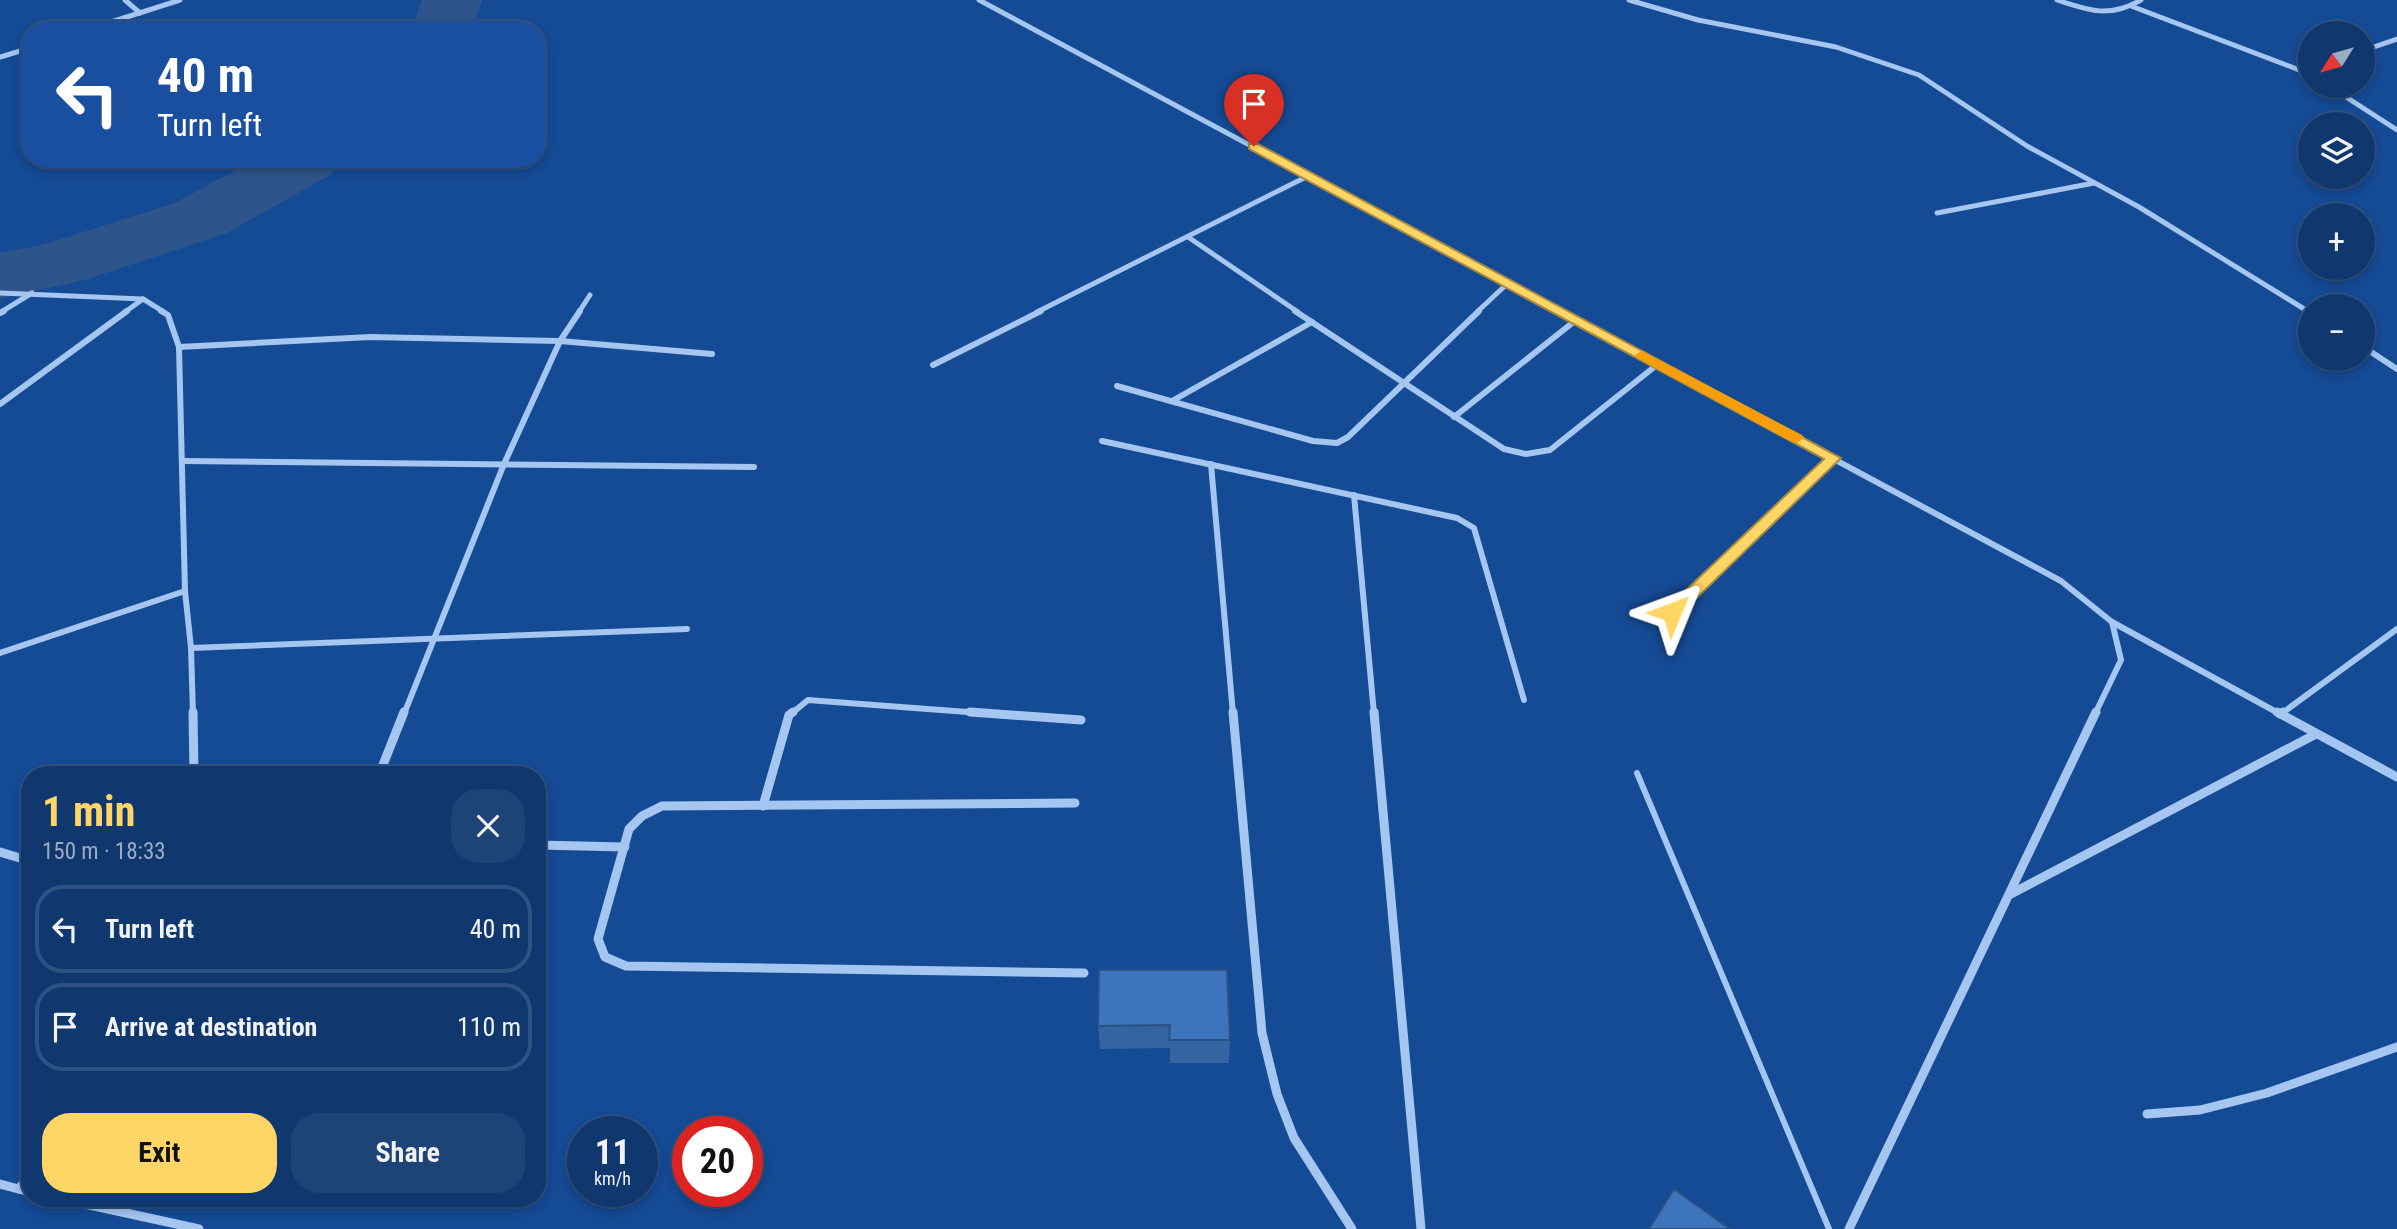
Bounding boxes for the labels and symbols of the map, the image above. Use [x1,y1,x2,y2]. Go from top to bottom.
north arrow [2298,21,2375,98]
pin [1224,74,1284,146]
position arrow [1635,575,1709,649]
speed limit sign: 20 [672,1116,763,1207]

